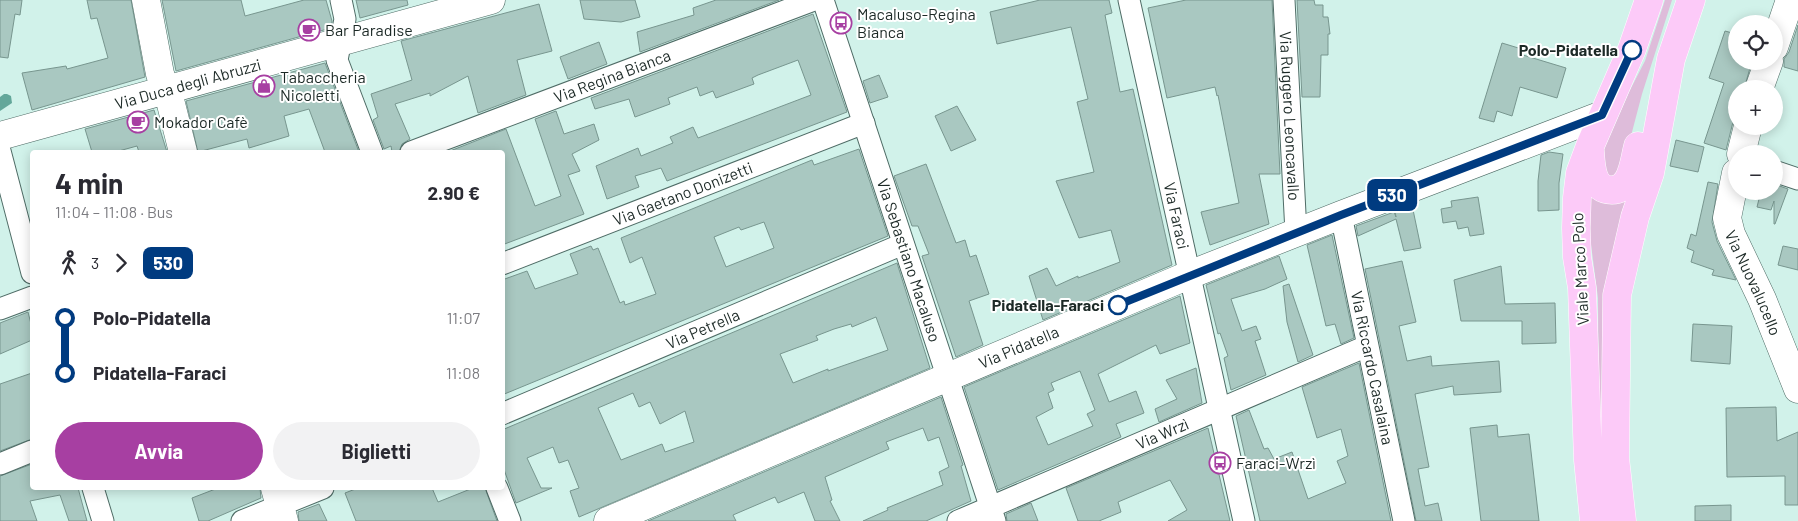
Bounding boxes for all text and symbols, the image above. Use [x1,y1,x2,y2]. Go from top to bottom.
place label: Macaluso-Regina Bianca [857,4,976,41]
bus stop icon: Macaluso-Regina Bianca [829,11,853,35]
map controls [1728,15,1783,200]
button: locate [1728,15,1783,70]
cafe icon: Bar Paradise [297,18,321,42]
place label: Bar Paradise [325,20,413,39]
street label: Via Ruggero Leoncavallo [1277,31,1304,201]
place label: Polo-Pidatella [1519,40,1618,59]
marker: Polo-Pidatella [1622,40,1642,60]
street label: Via Regina Bianca [551,45,673,106]
street label: Via Duca degli Abruzzi [113,54,263,113]
place label: Tabaccheria Nicoletti [280,67,366,104]
shop icon: Tabaccheria Nicoletti [252,74,276,98]
button: + [1728,80,1783,135]
cafe icon: Mokador Cafè [126,110,150,134]
place label: Mokador Cafè [154,112,248,131]
button: − [1728,145,1783,200]
street label: Via Gaetano Donizetti [610,157,755,229]
text: 4 min [55,166,123,200]
street label: Via Sebastiano Macaluso [874,176,945,344]
line badge: 530 [1363,179,1421,211]
street label: Via Faraci [1161,180,1194,251]
text: 2.90 € [427,181,480,204]
text: 530 [1377,184,1407,206]
text: 11:04 – 11:08 · Bus [55,202,173,221]
street label: Viale Marco Polo [1567,212,1592,326]
street label: Via Nuovalucello [1722,227,1786,338]
icon: walk [55,249,83,277]
icon: forward [107,249,135,277]
text: 530 [153,252,183,274]
text: 3 [91,253,99,272]
street label: Via Riccardo Casalaina [1348,289,1398,446]
place label: Pidatella-Faraci [992,295,1104,314]
marker: Pidatella-Faraci [1108,295,1128,315]
street label: Via Petrella [663,304,742,352]
text: Polo-Pidatella [93,306,211,329]
text: 11:07 [447,308,480,327]
street label: Via Pidatella [976,321,1061,372]
text: Pidatella-Faraci [93,361,226,384]
text: 11:08 [446,363,480,382]
street label: Via Wrzì [1133,414,1191,453]
button: Avvia [55,422,263,480]
button: Biglietti [273,422,480,480]
bus stop icon: Faraci-Wrzì [1208,451,1232,475]
place label: Faraci-Wrzì [1236,453,1316,472]

